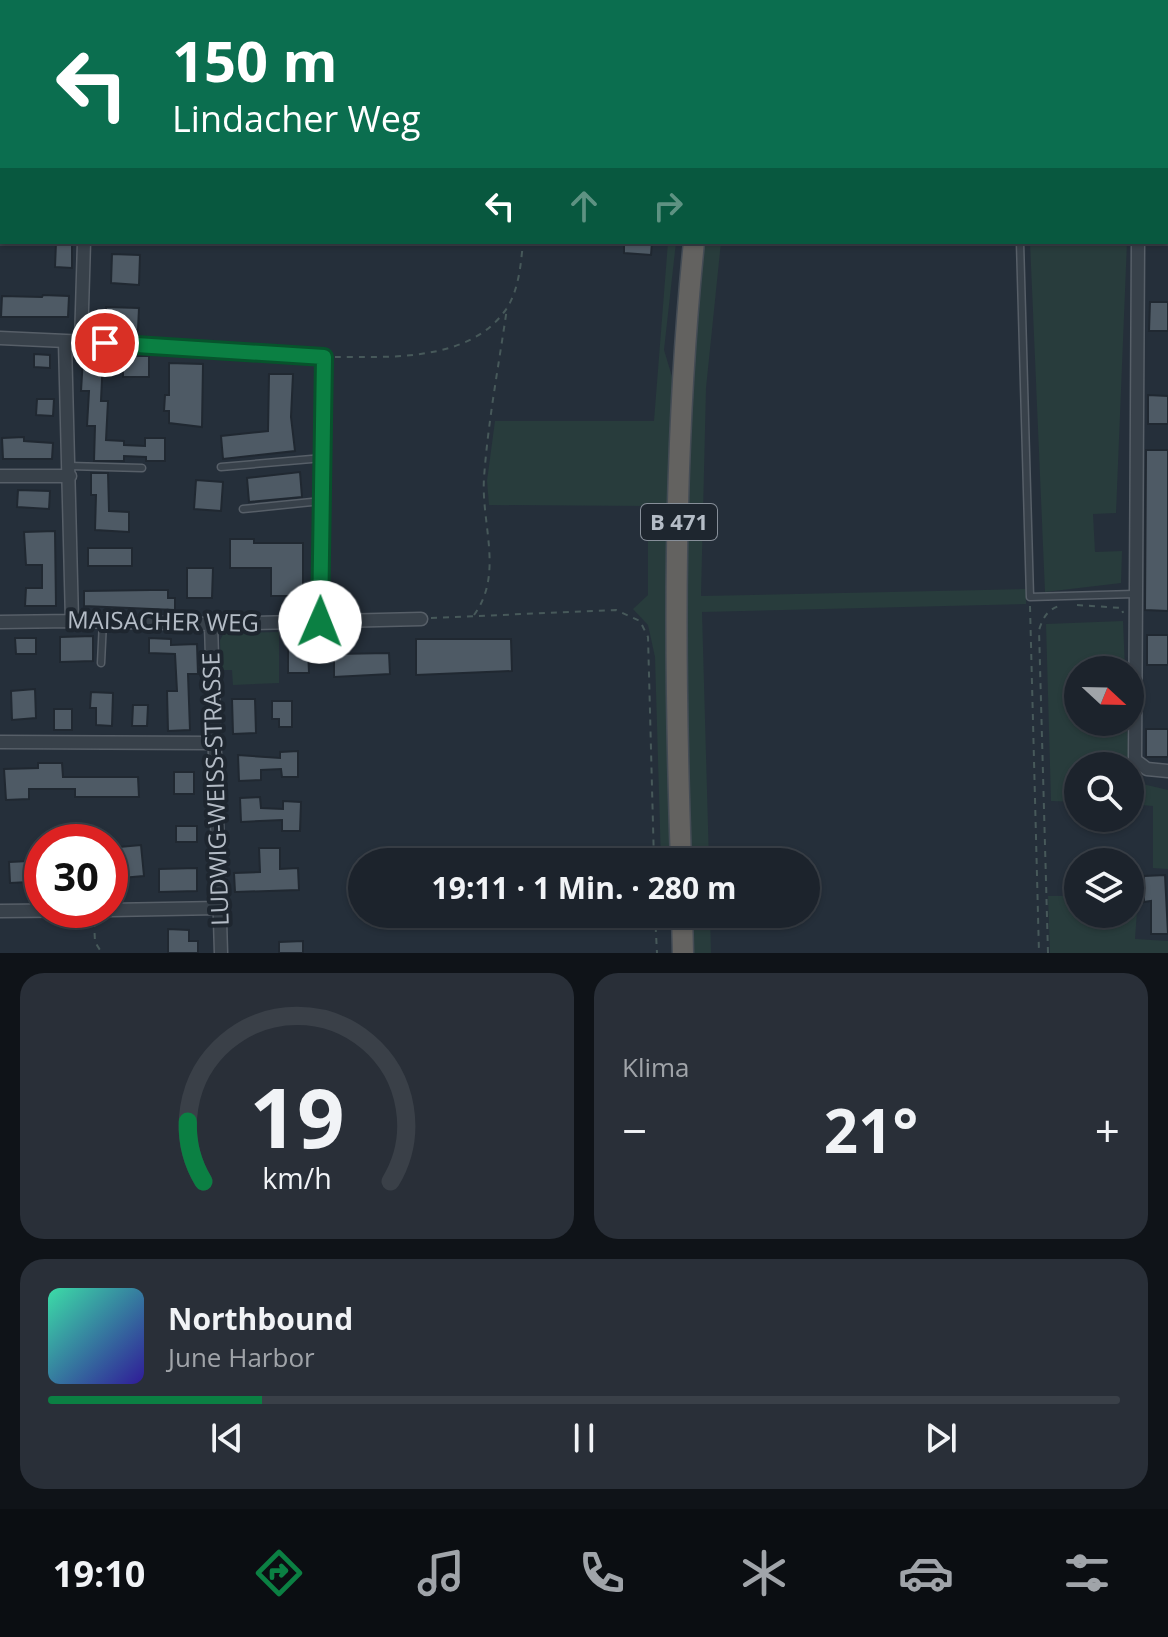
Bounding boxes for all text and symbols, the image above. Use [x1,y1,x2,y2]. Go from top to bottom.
text: 150 m [172,22,338,98]
icon: left [40,32,144,136]
text: Lindacher Weg [172,94,421,143]
icon: left [478,184,522,228]
icon: ahead [562,184,606,228]
icon: right [646,184,690,228]
pin [71,309,139,377]
icon: arrive [83,321,127,365]
road number: B 471 [641,504,717,540]
position arrow [278,580,362,664]
street label: MAISACHER WEG [67,602,259,639]
street label: LUDWIG-WEISS-STRASSE [193,652,236,926]
north arrow [1064,656,1144,736]
map controls [1064,656,1144,928]
button: search [1064,752,1144,832]
speed limit sign: 30 [24,824,128,928]
button: layers [1064,848,1144,928]
text: 19:11 · 1 Min. · 280 m [432,867,736,908]
text: Klima [622,1049,690,1085]
text: 19 [249,1059,345,1172]
text: 21° [824,1089,918,1171]
text: − [622,1100,647,1160]
text: + [1095,1100,1120,1160]
text: km/h [262,1158,332,1197]
text: Northbound [168,1298,353,1339]
text: June Harbor [168,1339,315,1375]
icon: previous [205,1416,249,1460]
icon: pause [562,1416,606,1460]
icon: next [919,1416,963,1460]
icon: directions [251,1545,307,1601]
icon: music [413,1545,469,1601]
icon: phone [574,1545,630,1601]
icon: climate [736,1545,792,1601]
icon: car [898,1545,954,1601]
icon: filters [1059,1545,1115,1601]
text: 19:10 [53,1549,145,1598]

